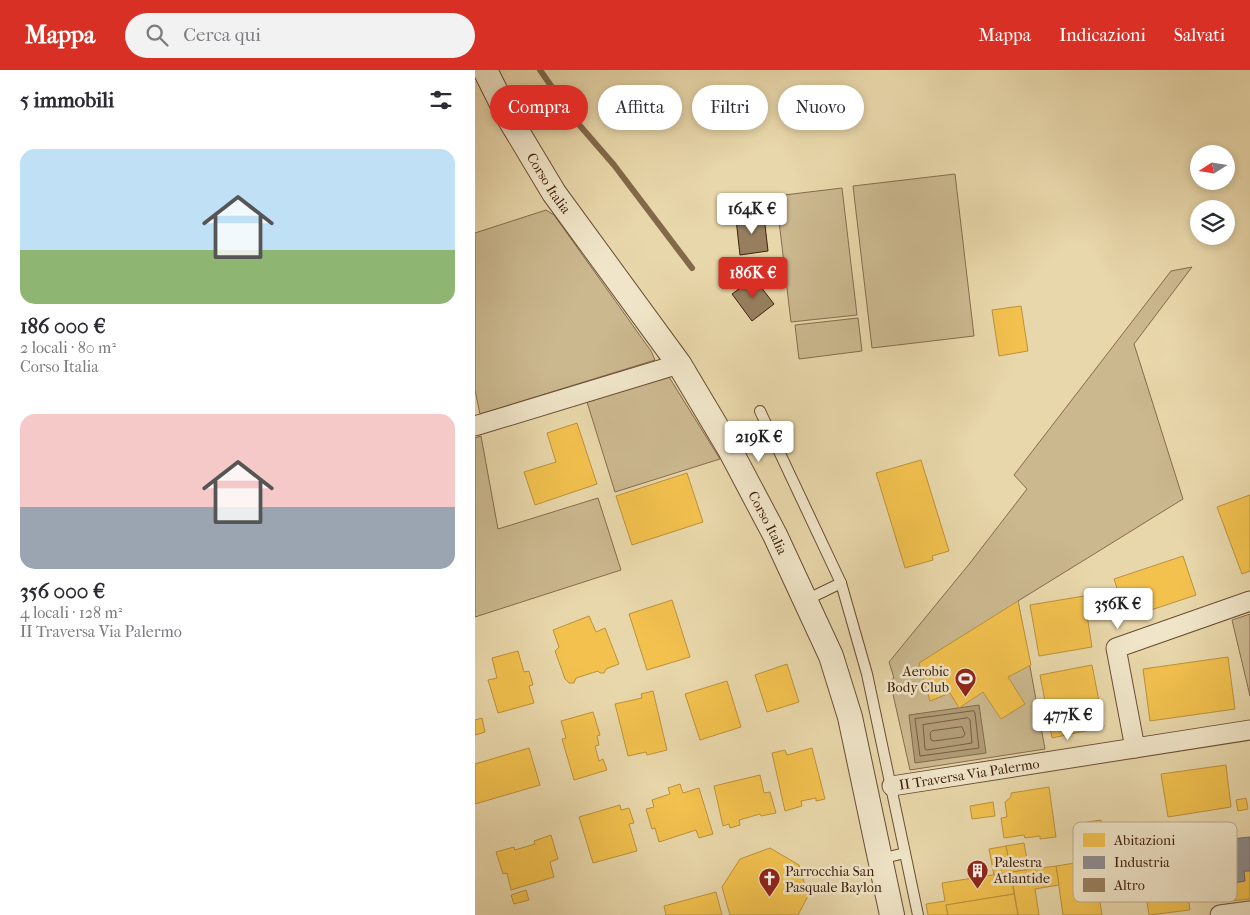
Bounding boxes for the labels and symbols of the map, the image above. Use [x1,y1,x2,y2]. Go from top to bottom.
north arrow [1190,145,1235,190]
street label: Corso Italia [523,150,575,218]
pin: 164K € [711,192,793,235]
pin: 186K € [712,256,794,299]
pin: 219K € [718,420,800,463]
street label: Corso Italia [744,488,791,558]
pin: 356K € [1077,588,1159,630]
place label: Aerobic Body Club [886,663,949,696]
sports icon: Aerobic Body Club [953,667,977,698]
pin: 477K € [1027,698,1109,741]
street label: II Traversa Via Palermo [898,755,1041,794]
legend [1073,822,1237,902]
text: Abitazioni [1113,832,1175,849]
place label: Palestra Atlantide [993,854,1050,887]
text: Industria [1114,854,1170,871]
building icon: Palestra Atlantide [966,858,990,889]
place label: Parrocchia San Pasquale Baylon [785,863,882,896]
church icon: Parrocchia San Pasquale Baylon [757,867,781,898]
text: Altro [1113,877,1145,894]

